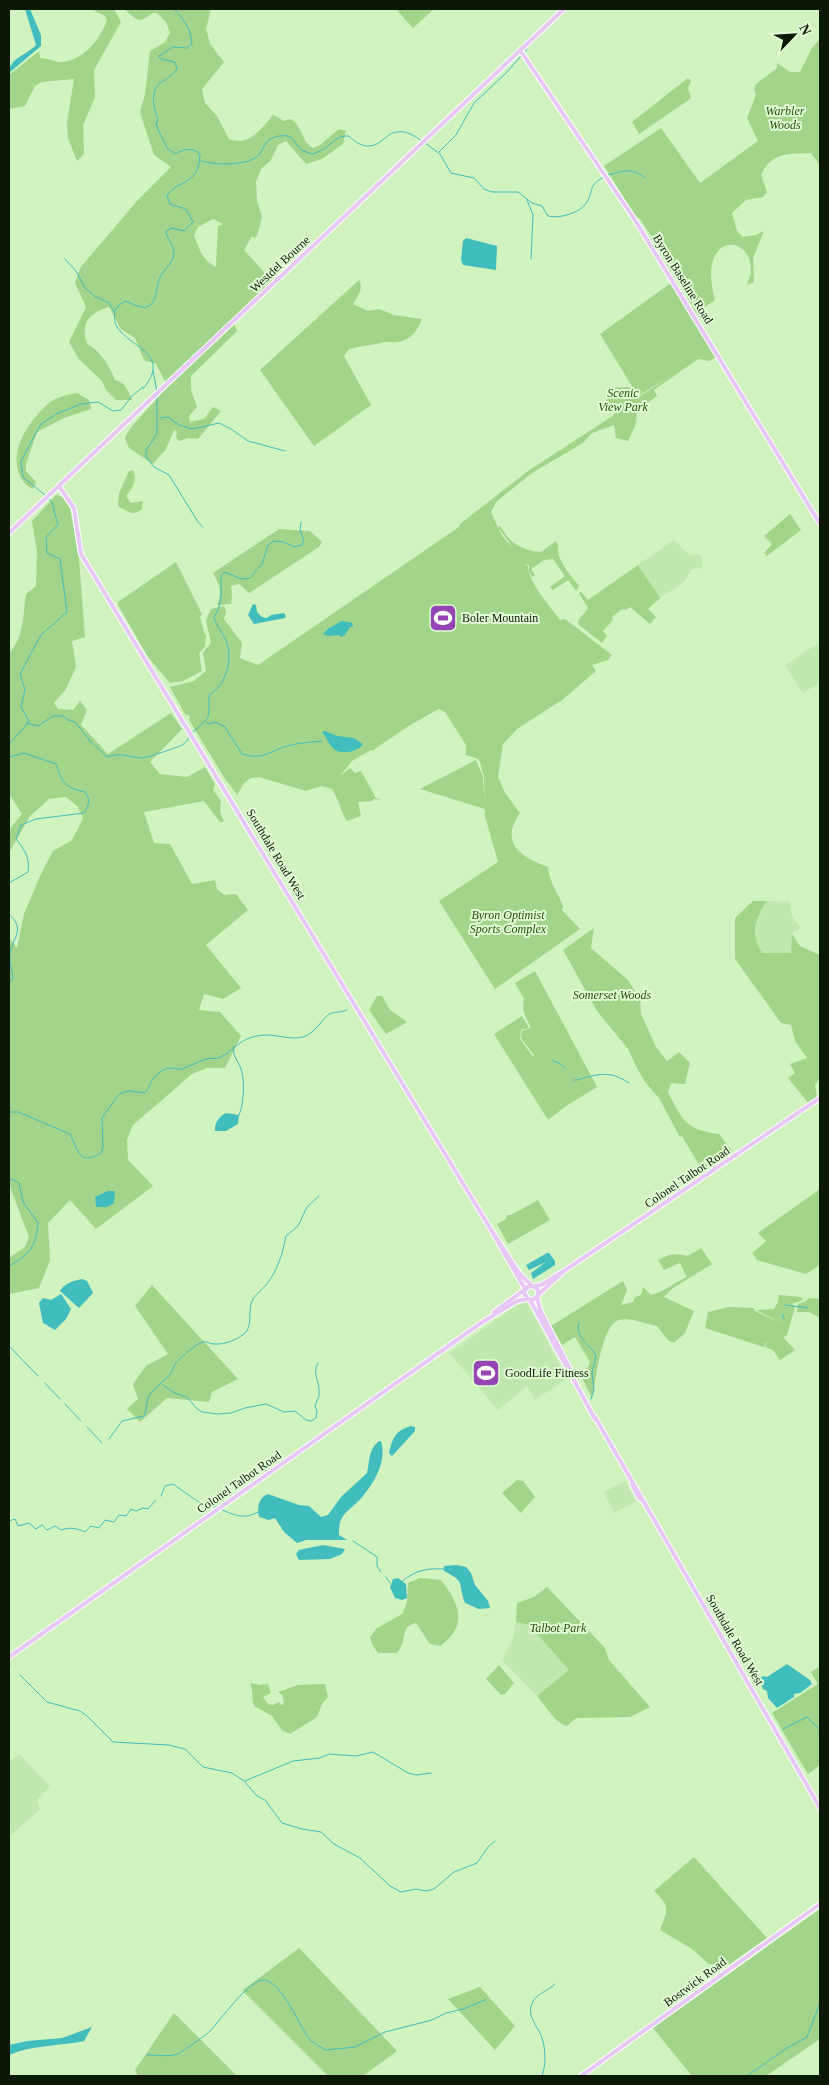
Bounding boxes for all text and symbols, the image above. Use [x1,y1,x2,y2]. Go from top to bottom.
north arrow [769,10,819,60]
text: N [796,22,814,37]
park label: Warbler Woods [766,104,805,132]
street label: Byron Baseline Road [650,232,716,326]
street label: Westdel Bourne [247,233,313,295]
park label: Scenic View Park [598,386,648,414]
sports icon: Boler Mountain [428,603,458,633]
place label: Boler Mountain [462,611,538,625]
street label: Southdale Road West [244,806,309,902]
park label: Byron Optimist Sports Complex [470,908,547,936]
park label: Somerset Woods [573,988,652,1002]
street label: Colonel Talbot Road [642,1143,732,1211]
sports icon: GoodLife Fitness [471,1358,501,1388]
place label: GoodLife Fitness [505,1366,589,1380]
street label: Colonel Talbot Road [194,1448,284,1516]
street label: Southdale Road West [703,1592,767,1689]
park label: Talbot Park [530,1621,587,1635]
street label: Bostwick Road [661,1955,729,2009]

